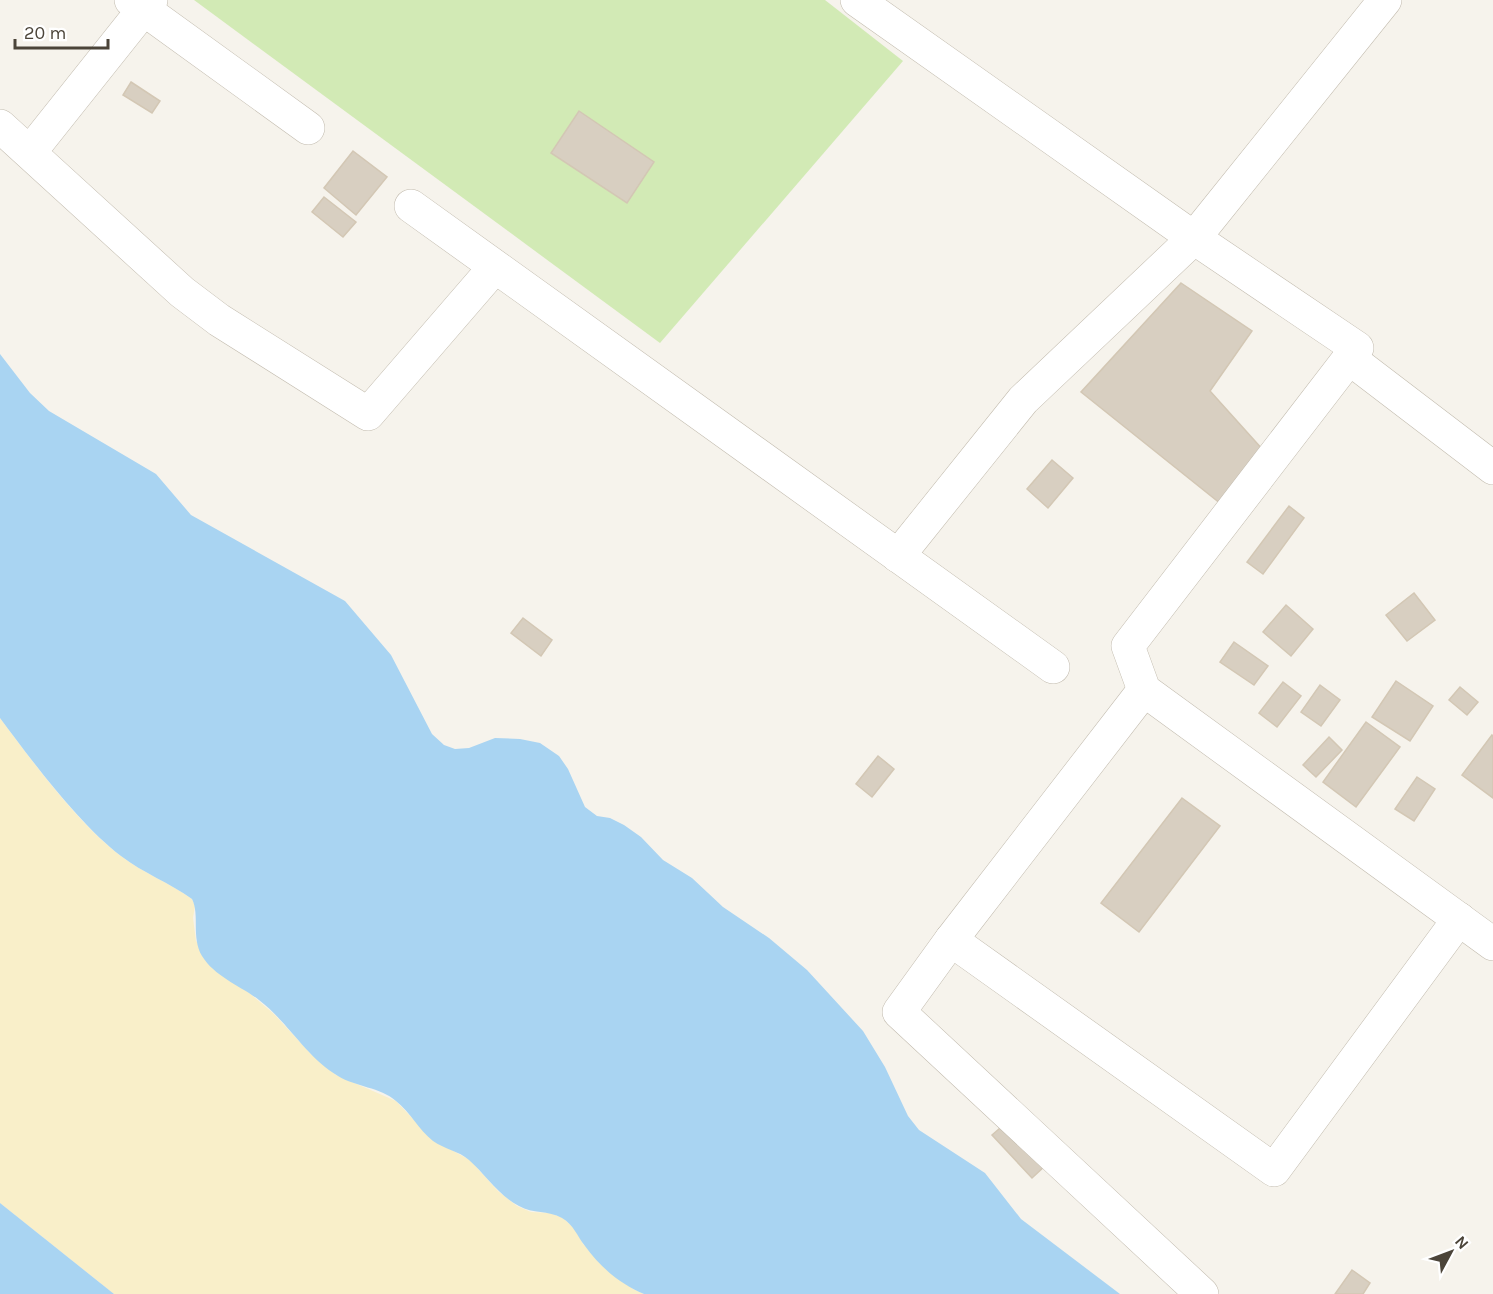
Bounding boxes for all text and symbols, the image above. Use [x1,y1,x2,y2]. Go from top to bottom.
scale bar [15,12,108,50]
text: 20 m [24,22,66,44]
north arrow [1421,1222,1481,1282]
text: N [1451,1232,1473,1253]

